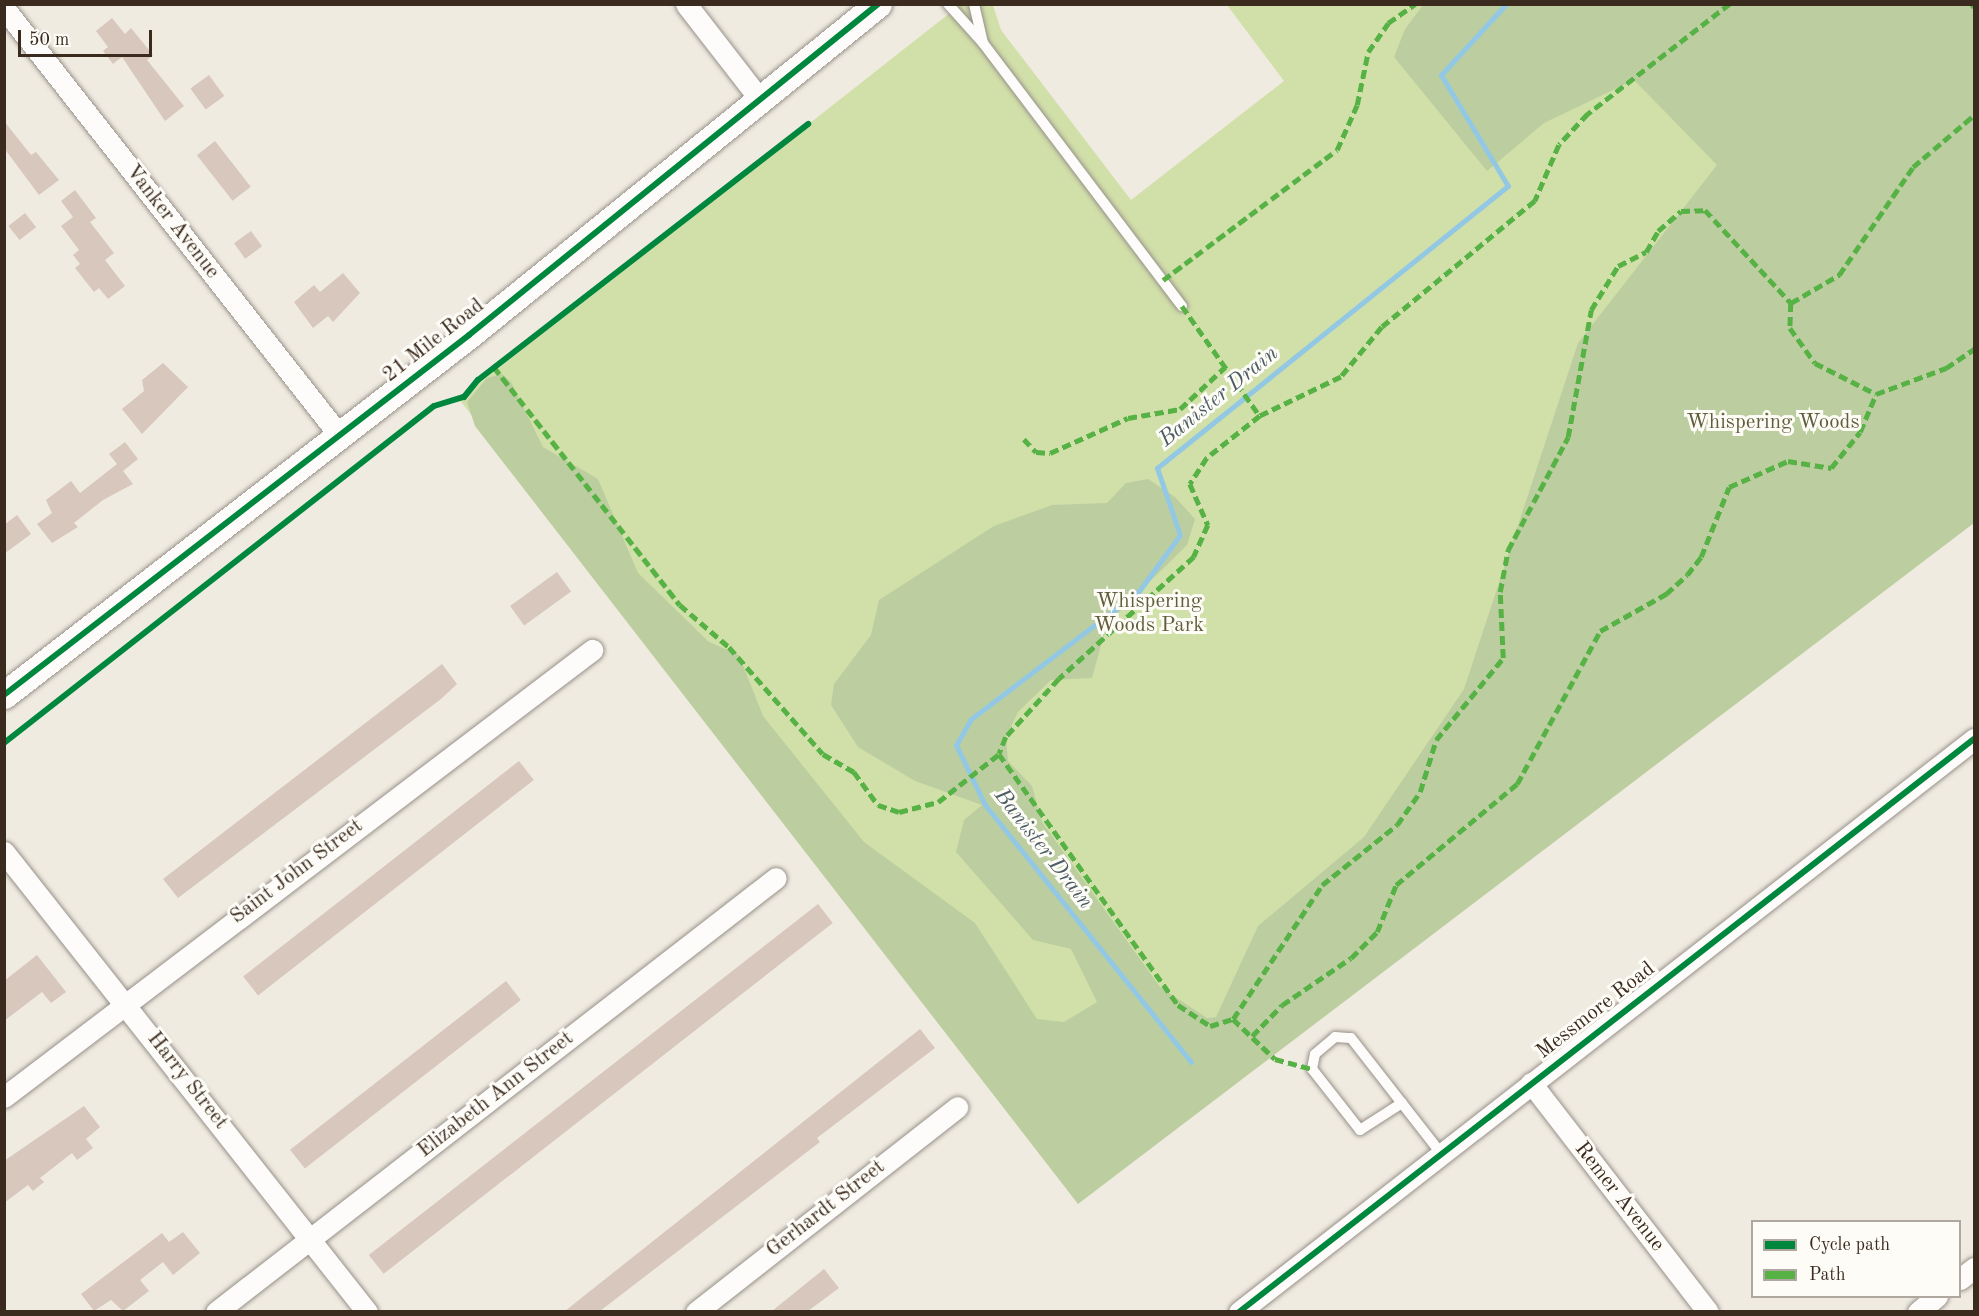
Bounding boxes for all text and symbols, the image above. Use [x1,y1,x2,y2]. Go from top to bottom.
scale bar [21,18,154,56]
text: 50 m [29,31,69,49]
street label: Vanker Avenue [120,160,224,284]
street label: 21 Mile Road [378,294,490,388]
water label: Banister Drain [1154,341,1284,453]
park label: Whispering Woods [1686,410,1860,436]
park label: Whispering Woods Park [1094,589,1204,639]
water label: Banister Drain [988,784,1098,914]
street label: Saint John Street [226,814,368,930]
street label: Messmore Road [1532,957,1660,1065]
street label: Elizabeth Ann Street [413,1026,579,1164]
street label: Harry Street [141,1027,233,1135]
street label: Remer Avenue [1568,1137,1670,1257]
street label: Gerhardt Street [762,1155,890,1263]
legend [1751,1220,1961,1298]
text: Cycle path [1809,1236,1890,1254]
text: Path [1809,1266,1845,1284]

